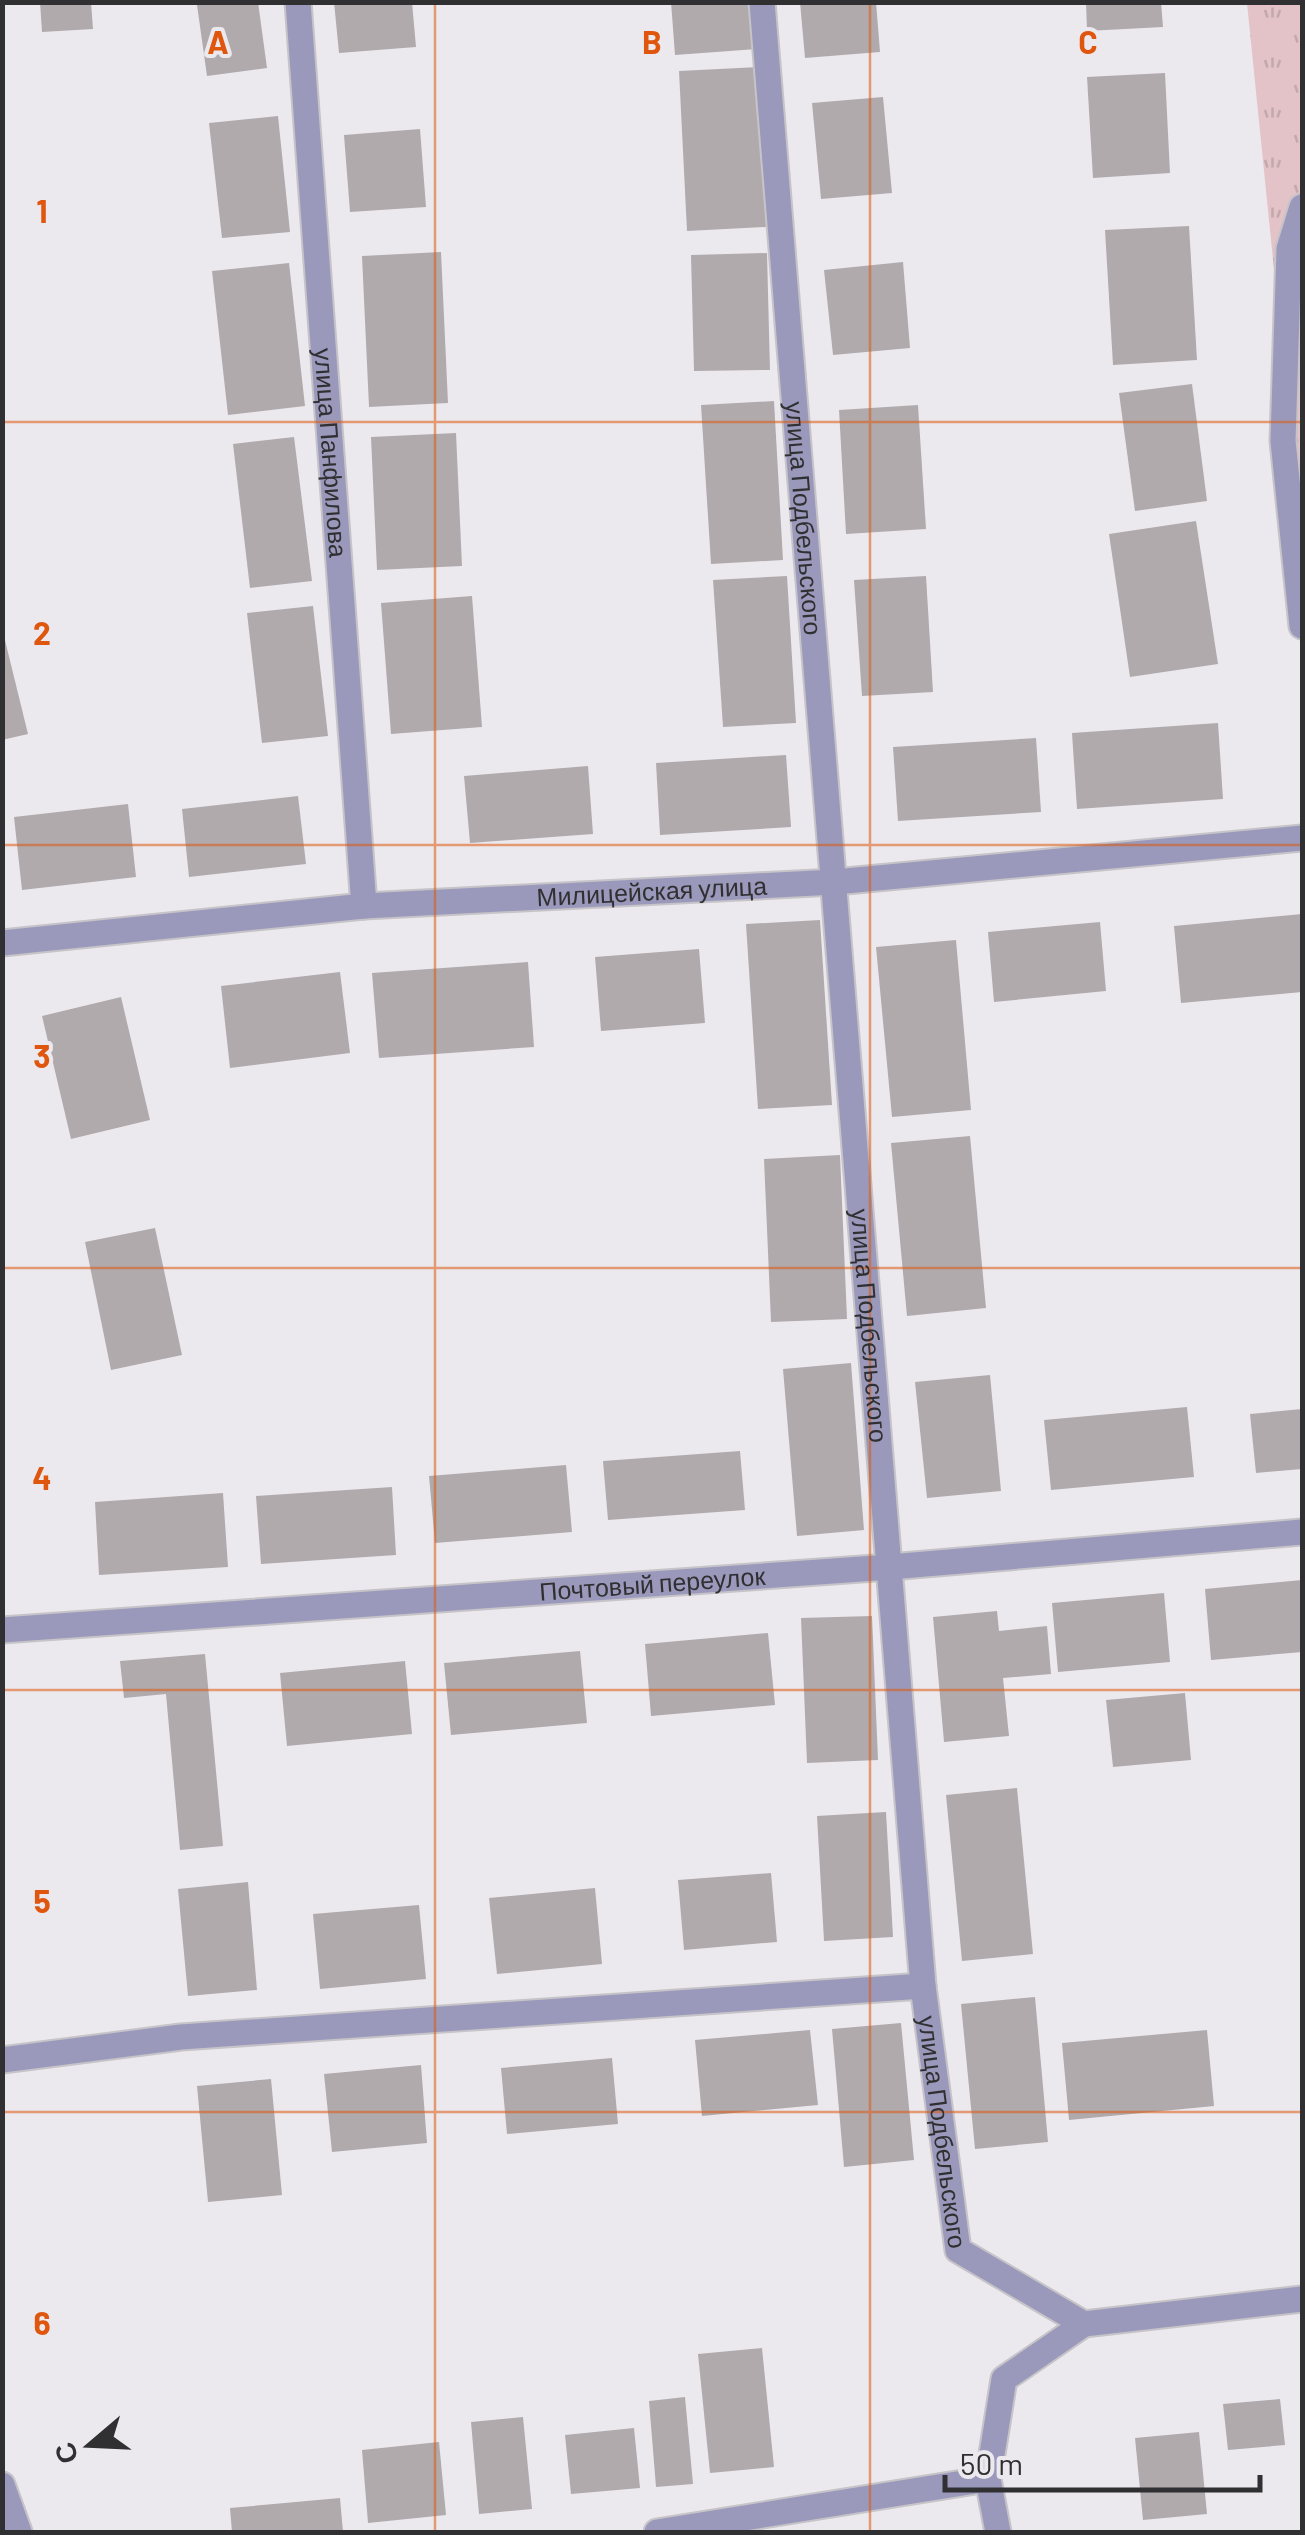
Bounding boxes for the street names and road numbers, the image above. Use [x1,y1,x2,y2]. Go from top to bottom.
street label: улица Панфилова [309,347,355,558]
street label: улица Подбельского [780,400,829,636]
street label: Милицейская улица [536,869,768,911]
street label: улица Подбельского [846,1207,895,1444]
street label: Почтовый переулок [538,1560,767,1606]
street label: улица Подбельского [913,2014,974,2250]

